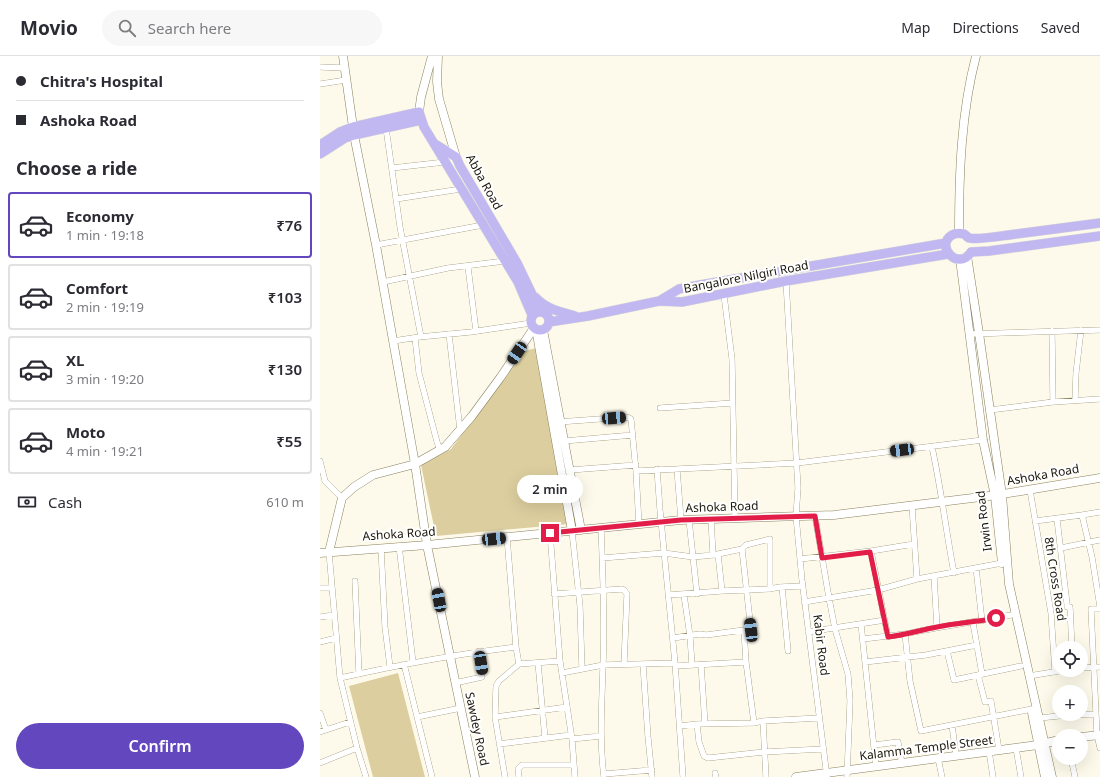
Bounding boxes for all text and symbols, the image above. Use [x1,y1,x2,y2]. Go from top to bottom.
search box [102,10,382,46]
text: Movio [20,15,78,41]
icon: search [116,17,138,39]
text: Search here [148,18,231,38]
text: Map [901,18,930,37]
text: Directions [952,18,1019,37]
text: Saved [1041,18,1080,37]
text: Chitra's Hospital [40,71,163,91]
text: Ashoka Road [40,110,137,130]
street label: Abba Road [462,151,507,213]
text: Choose a ride [16,156,137,180]
text: Economy [66,206,134,226]
icon: car [18,207,54,243]
text: ₹76 [276,215,302,235]
text: 1 min · 19:18 [66,226,144,244]
street label: Bangalore Nilgiri Road [682,256,810,297]
text: Comfort [66,278,128,298]
icon: car [18,279,54,315]
text: ₹103 [268,287,302,307]
text: 2 min · 19:19 [66,298,144,316]
car [505,340,529,366]
text: XL [66,350,84,370]
icon: car [18,351,54,387]
text: ₹130 [268,359,302,379]
text: 3 min · 19:20 [66,370,144,388]
car [602,411,626,425]
text: Moto [66,422,105,442]
icon: car [18,423,54,459]
text: ₹55 [276,431,302,451]
text: 4 min · 19:21 [66,442,144,460]
car [889,443,915,457]
street label: Ashoka Road [1005,460,1080,489]
callout: 2 min [517,475,583,503]
text: 2 min [532,480,568,498]
street label: Irwin Road [971,490,996,552]
icon: cash [16,491,38,513]
text: Cash [48,492,82,512]
text: 610 m [266,493,304,511]
street label: Ashoka Road [685,497,759,516]
street label: Ashoka Road [362,522,436,545]
route end [541,524,559,542]
car [481,532,507,546]
street label: 8th Cross Road [1040,536,1071,622]
car [431,587,447,613]
route start [987,609,1005,627]
street label: Kabir Road [809,613,834,677]
car [744,617,758,643]
map controls [1052,641,1088,765]
button: locate [1052,641,1088,677]
car [473,650,489,676]
button: + [1052,685,1088,721]
street label: Sawdey Road [461,691,494,767]
button: Confirm [16,723,304,769]
button: − [1052,729,1088,765]
street label: Kalamma Temple Street [858,731,994,764]

